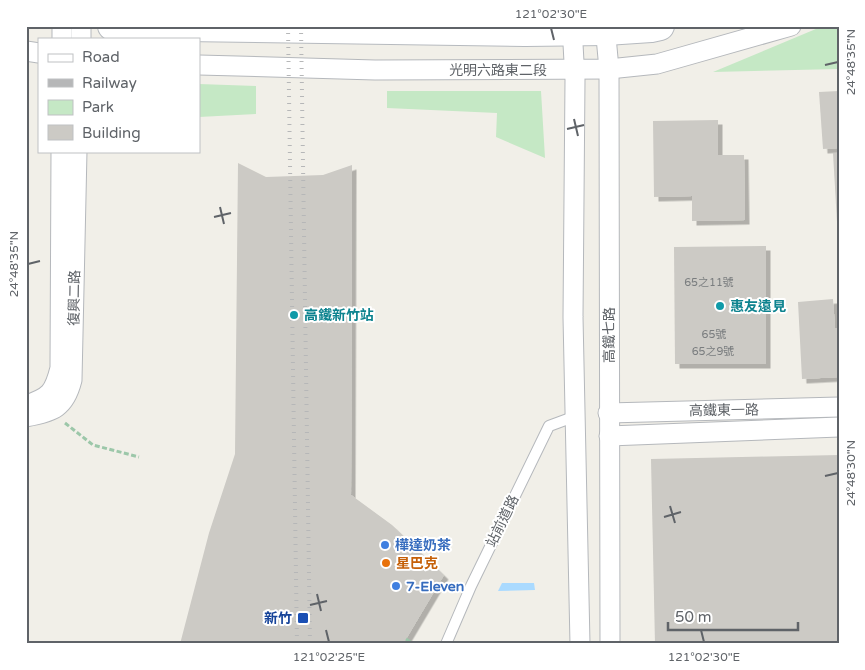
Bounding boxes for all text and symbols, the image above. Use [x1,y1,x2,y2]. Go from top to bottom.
text: 121°02'30"E [515,7,588,21]
text: 24°48'35"N [844,29,858,95]
legend [38,38,200,152]
text: Road [82,48,120,66]
street label: 光明六路東二段 [449,62,547,79]
text: Railway [82,74,137,92]
text: Park [82,98,114,116]
text: Building [82,124,141,142]
text: 24°48'35"N [7,231,21,297]
street label: 復興二路 [66,270,83,326]
house number: 65之11號 [684,276,734,289]
place label: 惠友遠見 [730,298,786,315]
marker: 惠友遠見 [714,300,726,312]
place label: 高鐵新竹站 [304,307,374,324]
street label: 高鐵七路 [601,307,618,363]
marker: 高鐵新竹站 [288,309,300,321]
house number: 65號 [702,328,726,341]
house number: 65之9號 [692,345,734,358]
street label: 高鐵東一路 [689,401,759,420]
text: 24°48'30"N [844,440,858,506]
street label: 站前道路 [483,492,522,550]
place label: 樺達奶茶 [395,537,451,554]
marker: 樺達奶茶 [379,539,391,551]
place label: 星巴克 [396,555,438,572]
marker: 星巴克 [380,557,392,569]
place label: 7-Eleven [406,578,464,595]
marker: 7-Eleven [390,580,402,592]
scale bar [668,600,798,632]
text: 50 m [675,608,712,626]
place label: 新竹 [264,610,292,627]
marker: 新竹 [296,611,310,625]
text: 121°02'25"E [293,650,366,664]
text: 121°02'30"E [668,650,741,664]

